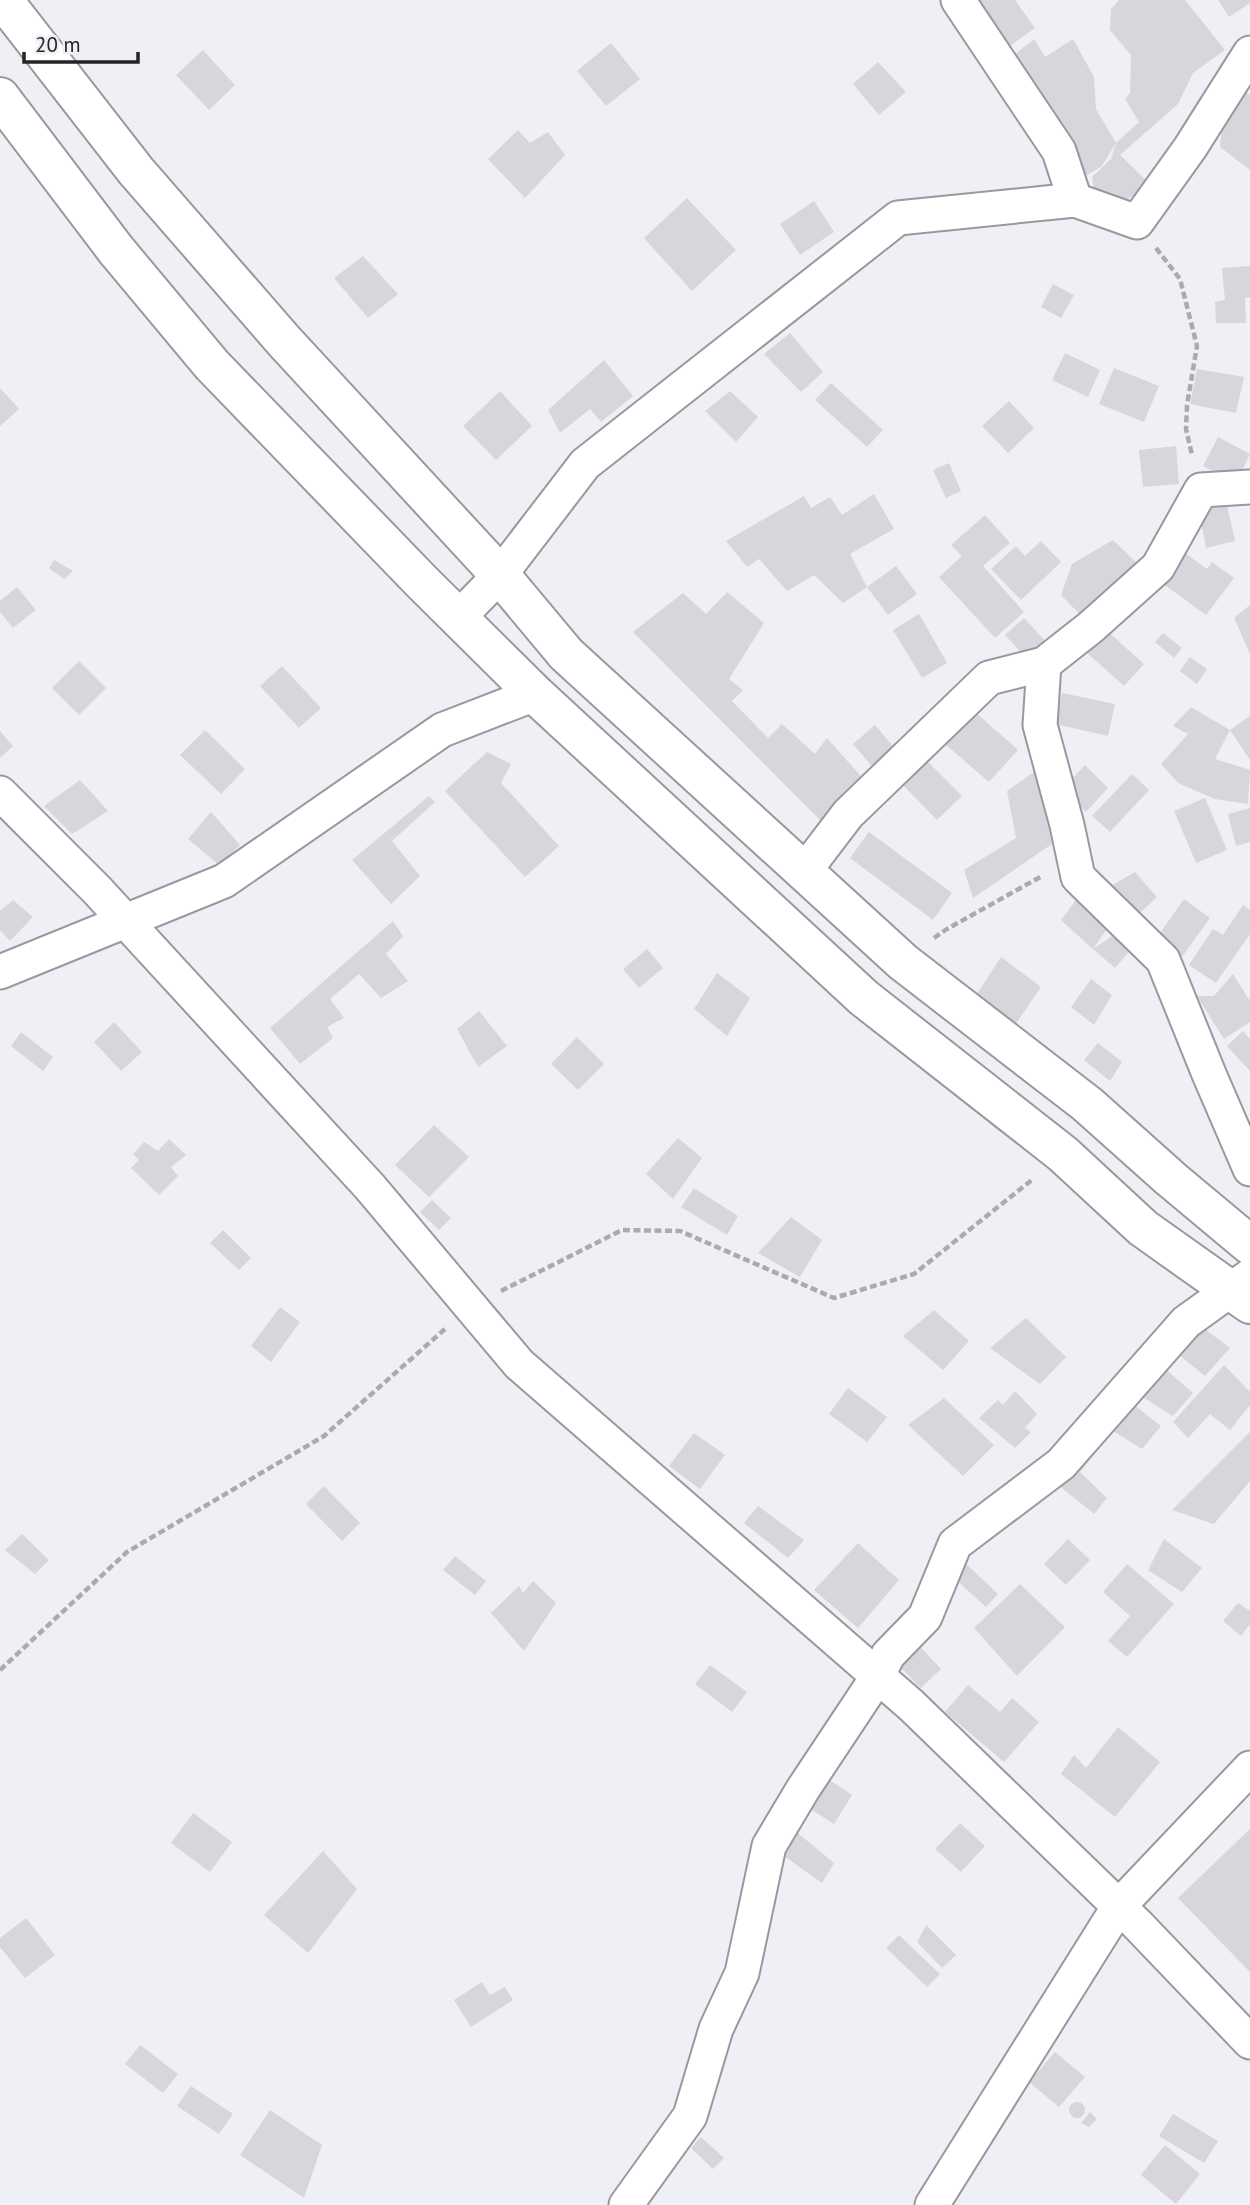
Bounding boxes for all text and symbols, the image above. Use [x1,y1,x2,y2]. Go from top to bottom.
scale bar [24,21,138,65]
text: 20 m [35,31,81,58]

